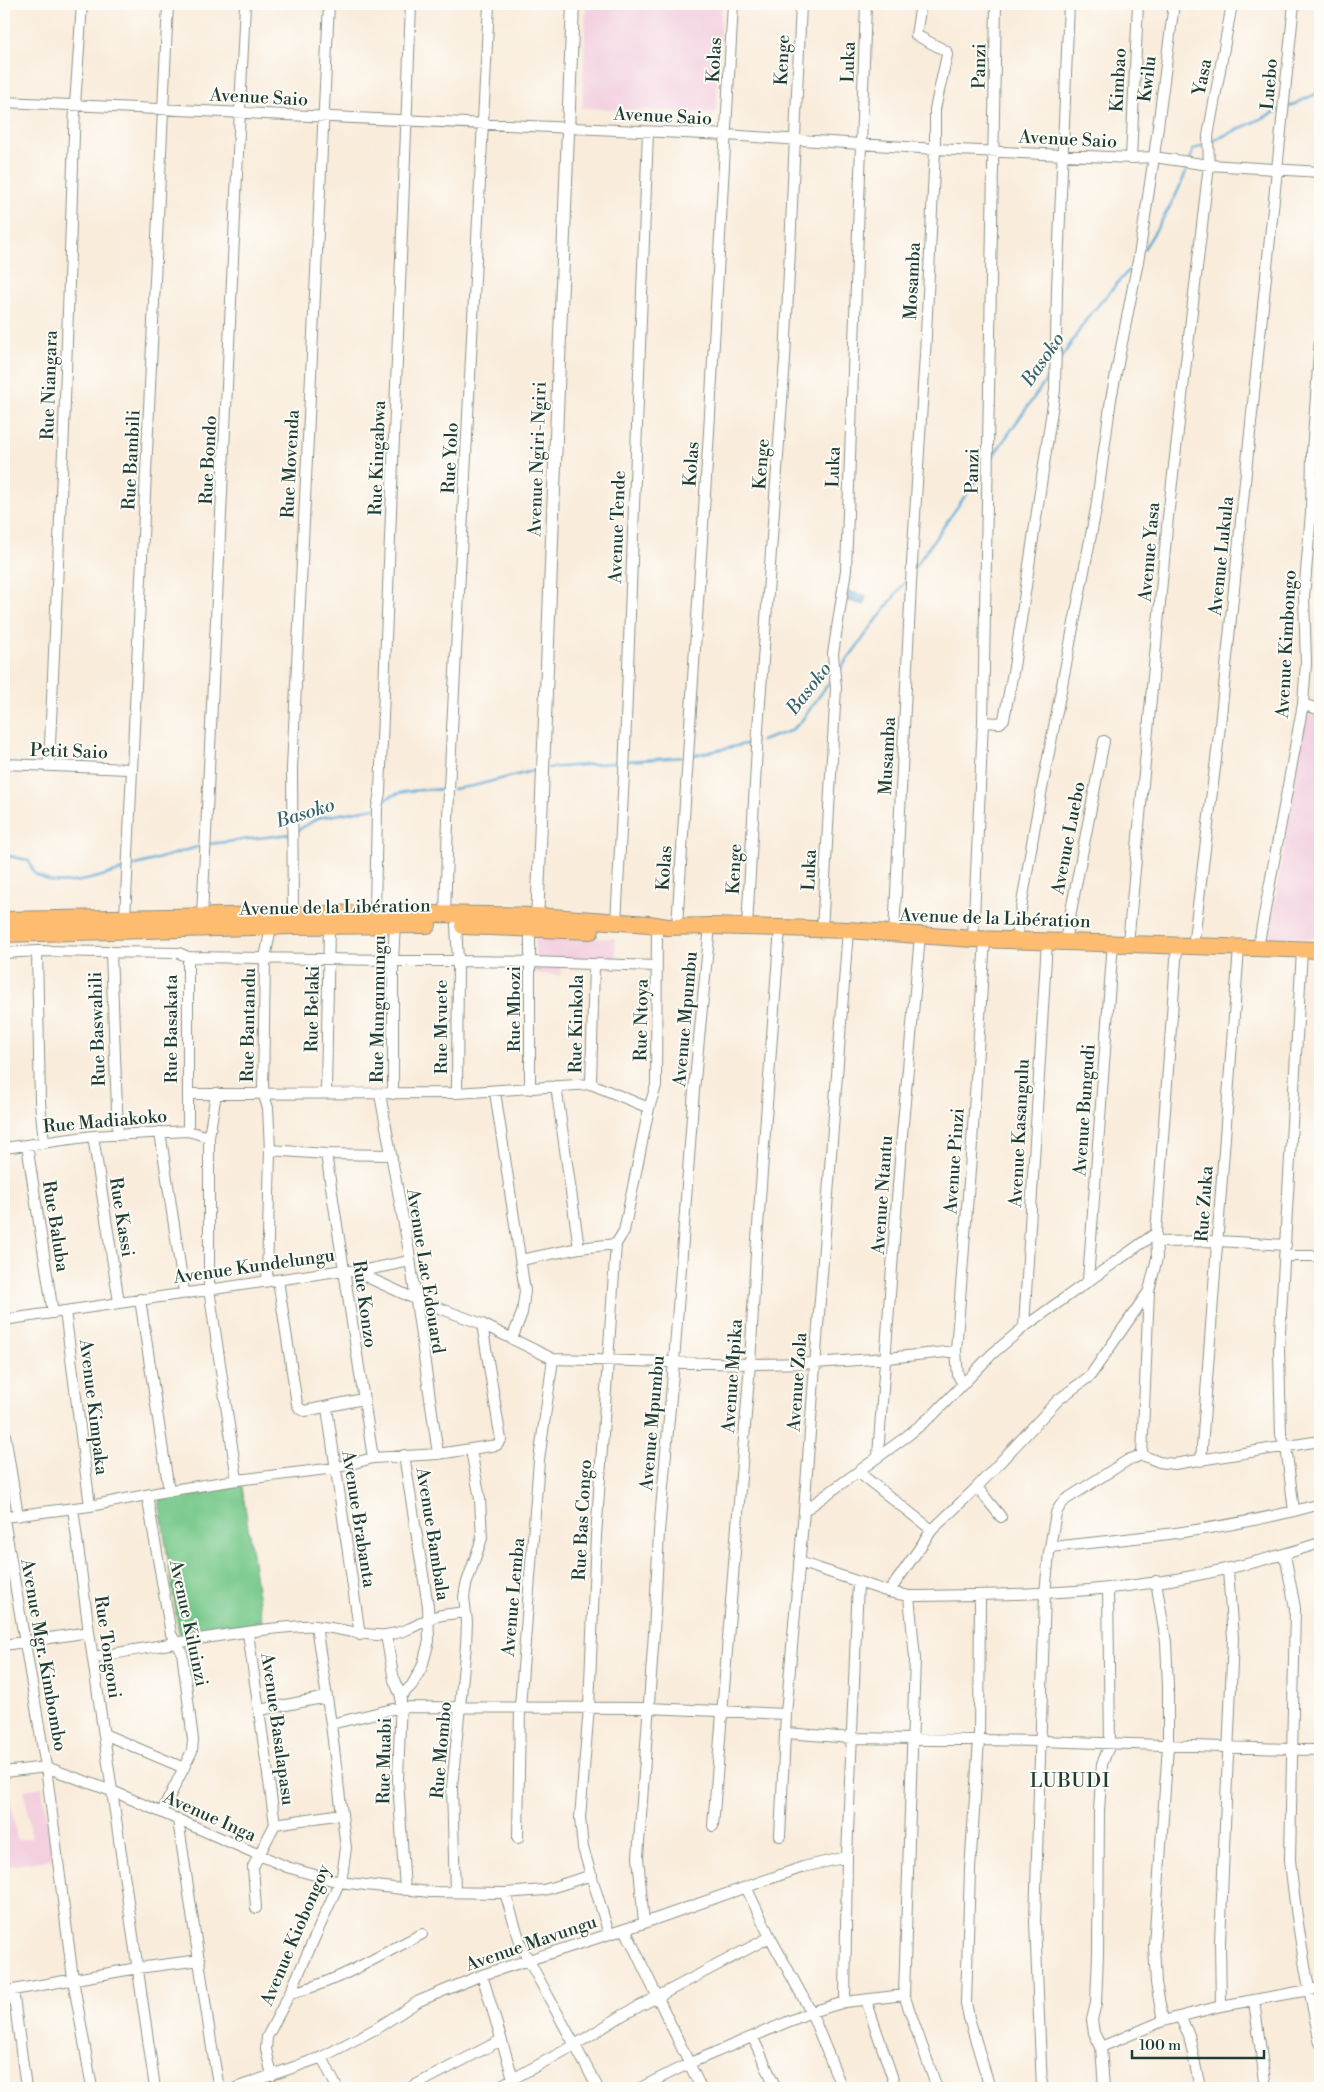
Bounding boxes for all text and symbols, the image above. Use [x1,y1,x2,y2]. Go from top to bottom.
street label: Kenge [770,34,795,86]
street label: Kolas [702,37,727,83]
street label: Luka [836,40,861,83]
street label: Panzi [968,43,991,89]
street label: Kimbao [1105,47,1132,113]
street label: Kwilu [1133,54,1162,104]
street label: Yasa [1187,56,1217,98]
street label: Luebo [1256,57,1283,111]
street label: Avenue Saio [208,83,309,112]
street label: Avenue Saio [612,102,713,131]
street label: Avenue Saio [1017,125,1118,154]
street label: Mosamba [899,241,926,321]
water label: Basoko [1015,328,1070,392]
street label: Rue Niangara [36,329,63,440]
street label: Avenue Ngiri-Ngiri [523,381,552,538]
street label: Rue Kingabwa [364,399,391,516]
street label: Rue Movenda [276,408,305,519]
street label: Rue Bambili [117,409,146,511]
street label: Rue Bondo [195,415,222,505]
street label: Rue Yolo [437,422,464,494]
street label: Kenge [748,438,775,490]
street label: Kolas [678,440,705,487]
street label: Luka [821,445,846,488]
street label: Panzi [961,448,984,494]
street label: Avenue Tende [604,470,631,585]
street label: Avenue Lukula [1204,494,1239,618]
street label: Avenue Yasa [1134,500,1165,604]
street label: Avenue Kimbongo [1271,569,1302,720]
water label: Basoko [780,657,837,721]
street label: Musamba [874,715,901,796]
street label: Petit Saio [30,739,108,764]
street label: Avenue Luebo [1046,780,1091,898]
water label: Basoko [272,793,338,834]
street label: Kenge [722,843,747,895]
street label: Kolas [651,844,678,891]
street label: Luka [797,848,822,891]
street label: Avenue de la Libération [238,894,431,921]
street label: Avenue de la Libération [898,904,1091,933]
street label: Rue Mungumungu [366,934,391,1083]
street label: Avenue Mpumbu [668,950,703,1089]
street label: Rue Belaki [300,965,325,1053]
street label: Rue Mbozi [503,966,526,1052]
street label: Rue Bantandu [236,967,261,1083]
street label: Rue Baswahili [84,971,111,1087]
street label: Rue Kinkola [564,973,589,1074]
street label: Rue Basakata [160,974,183,1084]
street label: Rue Ntoya [629,978,654,1062]
street label: Rue Mvuete [430,979,453,1075]
street label: Avenue Bungudi [1068,1043,1101,1178]
street label: Avenue Kasangulu [1004,1057,1035,1209]
street label: Rue Madiakoko [42,1105,168,1138]
street label: Avenue Pinzi [939,1107,970,1216]
street label: Avenue Ntantu [867,1134,898,1256]
street label: Rue Zuka [1190,1164,1219,1243]
street label: Rue Kassi [104,1176,139,1259]
street label: Rue Baluba [37,1179,74,1274]
street label: Avenue Lac Edouard [401,1186,450,1356]
street label: Avenue Kundelungu [171,1244,337,1289]
street label: Rue Konzo [347,1259,382,1349]
street label: Avenue Mpika [717,1317,748,1435]
street label: Avenue Zola [782,1331,812,1433]
street label: Avenue Kimpaka [74,1337,113,1477]
street label: Avenue Mpumbu [635,1354,670,1493]
street label: Avenue Brabanta [336,1448,381,1590]
street label: Rue Bas Congo [568,1459,597,1581]
street label: Avenue Bambala [410,1465,455,1603]
street label: Avenue Lemba [497,1536,530,1658]
street label: Avenue Mgr. Kimbombo [15,1556,72,1753]
street label: Avenue Kiluinzi [164,1557,213,1689]
street label: Rue Tongoni [89,1594,126,1700]
street label: Avenue Basalapasu [255,1650,300,1808]
street label: Rue Mombo [426,1700,457,1800]
street label: Rue Muabi [372,1717,397,1805]
district label: LUBUDI [1030,1769,1110,1793]
street label: Avenue Inga [159,1785,261,1847]
street label: Avenue Kiobongoy [255,1861,336,2010]
street label: Avenue Mavungu [461,1910,601,1977]
scale bar [1132,2027,1264,2059]
text: 100 m [1139,2036,1181,2055]

